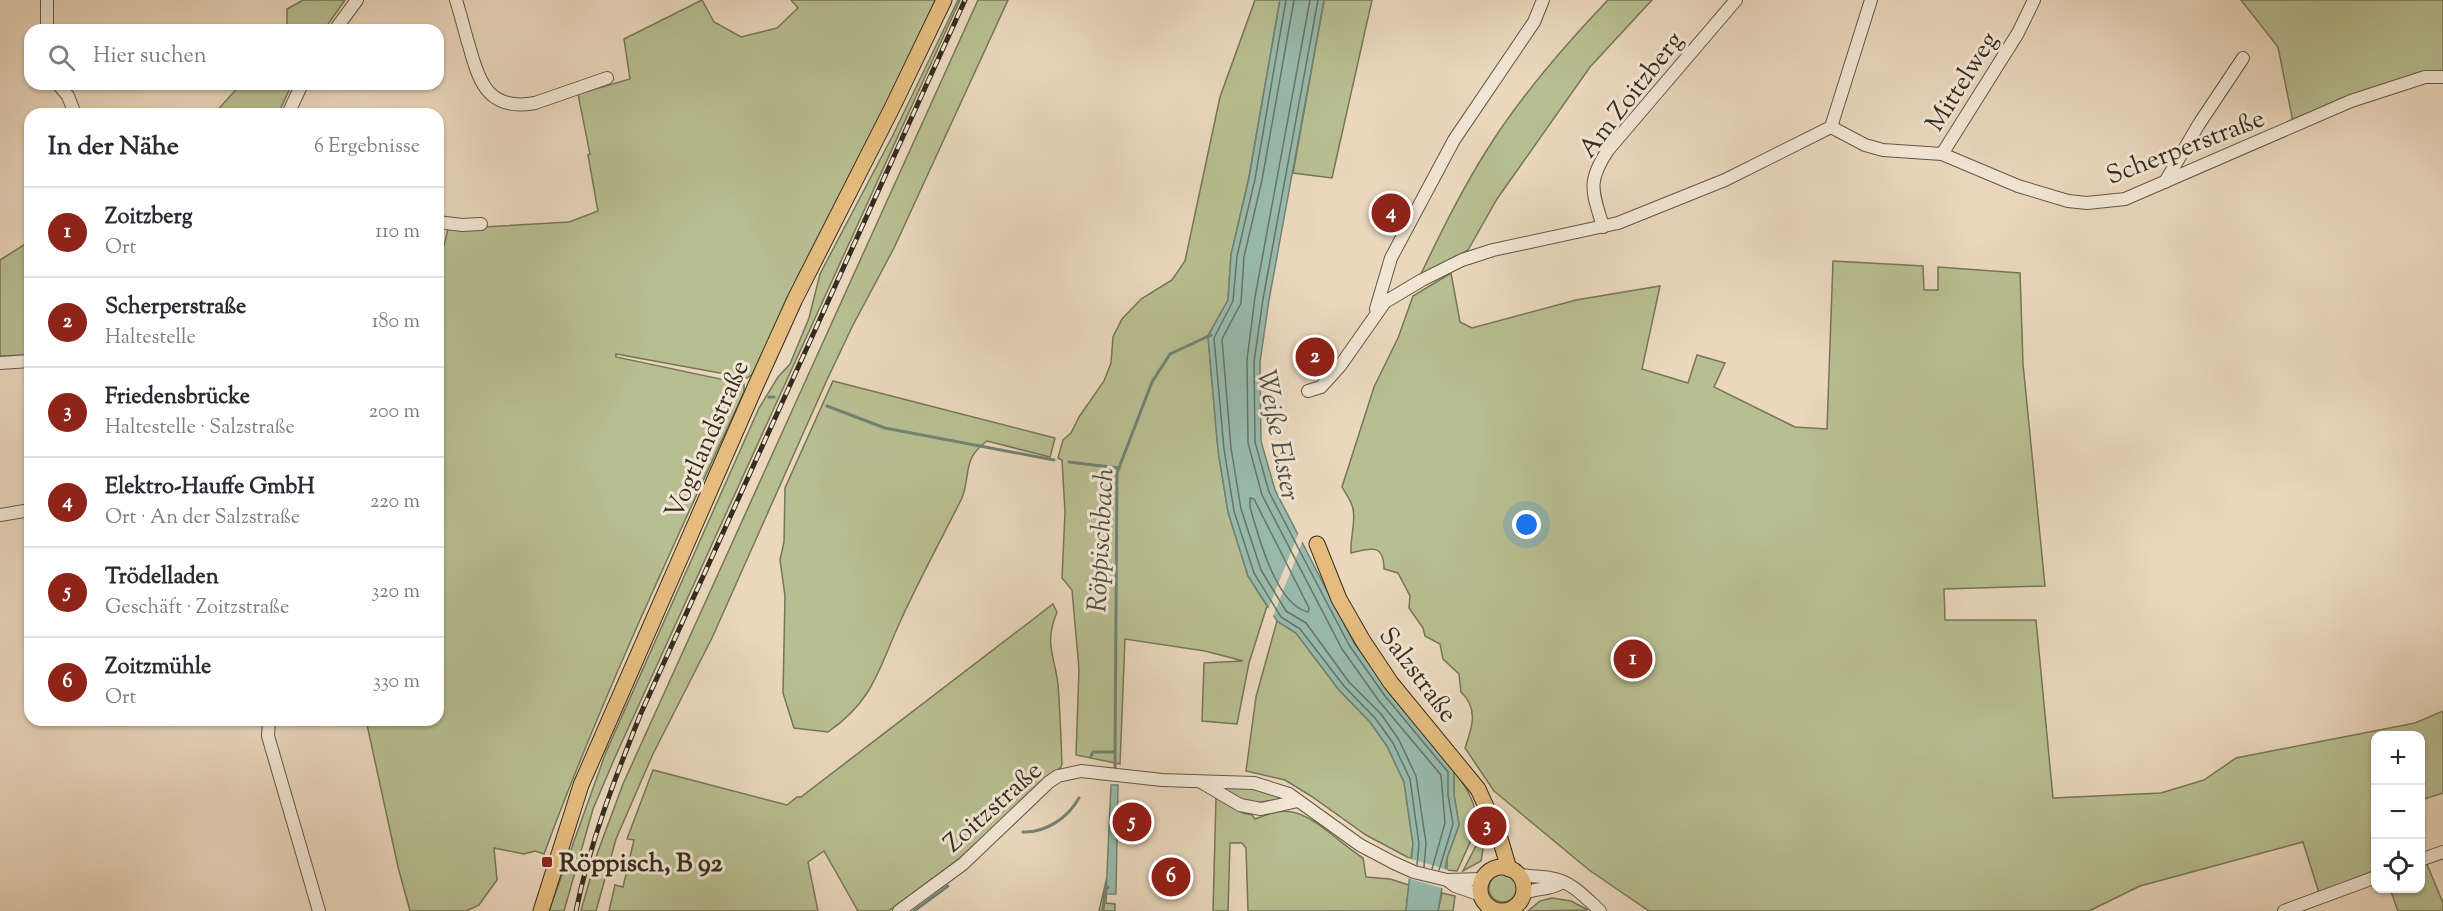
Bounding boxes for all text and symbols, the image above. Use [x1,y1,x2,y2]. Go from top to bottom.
search box [24,24,444,90]
street label: Am Zoitzberg [1571,24,1693,167]
street label: Mittelweg [1918,25,2008,139]
icon: search [45,41,78,74]
text: Hier suchen [93,41,207,73]
street label: Scherperstraße [2101,101,2270,196]
text: In der Nähe [48,129,179,166]
text: 6 Ergebnisse [314,133,420,162]
pin: 4 [1372,190,1410,236]
text: Zoitzberg [105,202,192,234]
text: 1 [64,218,71,247]
text: 110 m [375,218,420,247]
text: Ort [105,234,136,263]
text: Scherperstraße [105,292,246,324]
text: 2 [63,308,72,337]
text: 180 m [372,308,420,337]
text: Haltestelle [105,324,196,353]
pin: 2 [1296,334,1334,380]
street label: Vogtlandstraße [657,355,760,525]
water label: Weiße Elster [1245,367,1308,505]
text: Friedensbrücke [105,382,250,414]
text: 3 [63,398,72,427]
text: 200 m [369,398,420,427]
text: Haltestelle · Salzstraße [105,414,295,443]
water label: Röppischbach [1079,467,1126,613]
text: Elektro-Hauffe GmbH [105,472,315,504]
text: 4 [62,488,73,517]
text: 220 m [370,488,420,517]
text: Ort · An der Salzstraße [105,504,300,533]
your location [1512,510,1541,539]
text: Trödelladen [105,562,219,594]
text: 5 [64,578,71,607]
text: 320 m [371,578,420,607]
text: Geschäft · Zoitzstraße [105,594,289,623]
street label: Salzstraße [1369,620,1465,731]
pin: 1 [1614,636,1652,682]
text: Zoitzmühle [105,652,211,684]
text: 6 [63,668,72,697]
text: 330 m [373,668,420,697]
text: Ort [105,684,136,713]
map controls [2371,731,2425,893]
button: + [2371,731,2425,785]
street label: Zoitzstraße [936,753,1051,862]
button: − [2371,785,2425,839]
pin: 5 [1112,800,1152,844]
pin: 3 [1468,804,1506,848]
button: locate [2371,839,2425,893]
place label: Röppisch, B 92 [559,846,724,883]
pin: 6 [1152,854,1190,900]
marker: Röppisch, B 92 [540,855,554,869]

